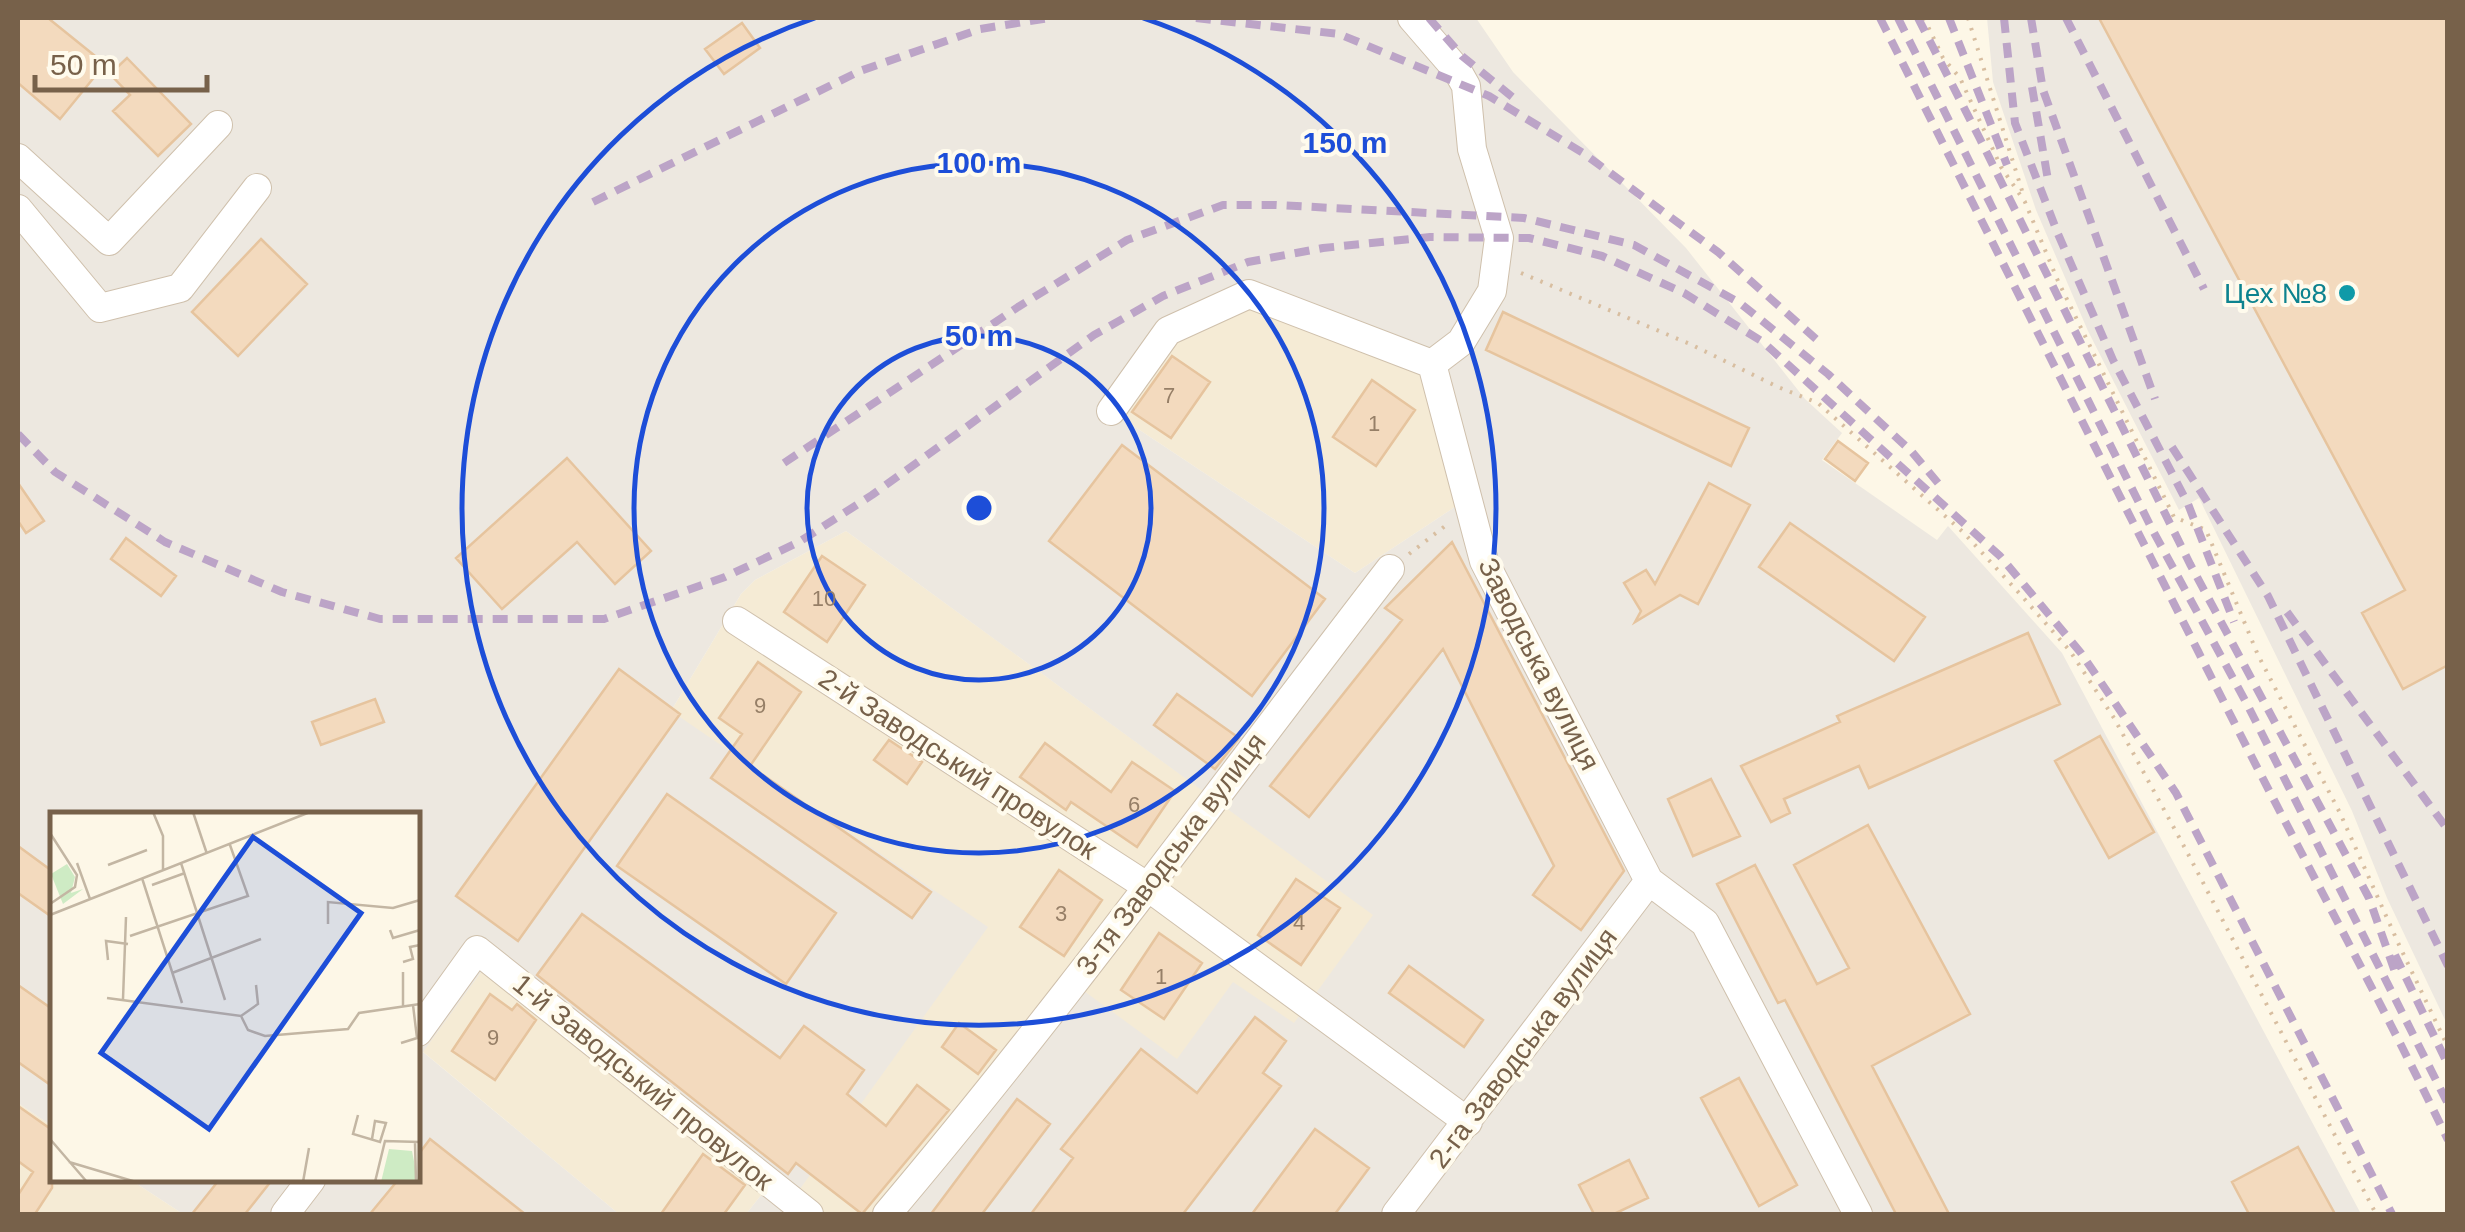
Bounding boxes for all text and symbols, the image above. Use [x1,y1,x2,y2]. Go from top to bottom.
scale bar [35,30,208,92]
text: 50 m [50,48,117,81]
text: 150 m [1302,126,1388,159]
text: 100 m [936,146,1022,179]
place label: Цех №8 [2224,278,2327,309]
marker: Цех №8 [2336,282,2358,304]
text: 50 m [945,319,1013,352]
house number: 7 [1163,383,1175,408]
house number: 1 [1368,411,1380,436]
centre of rings [961,490,997,526]
street label: Заводська вулиця [1472,553,1606,775]
house number: 10 [812,586,836,611]
street label: 2-й Заводський провулок [813,663,1103,866]
house number: 9 [754,693,766,718]
street label: 3-тя Заводська вулиця [1070,727,1272,981]
house number: 6 [1128,792,1140,817]
inset map [50,812,420,1182]
house number: 3 [1055,901,1067,926]
house number: 4 [1293,910,1305,935]
street label: 2-га Заводська вулиця [1423,922,1623,1174]
house number: 1 [1155,964,1167,989]
street label: 1-й Заводський провулок [507,968,780,1197]
house number: 9 [487,1025,499,1050]

